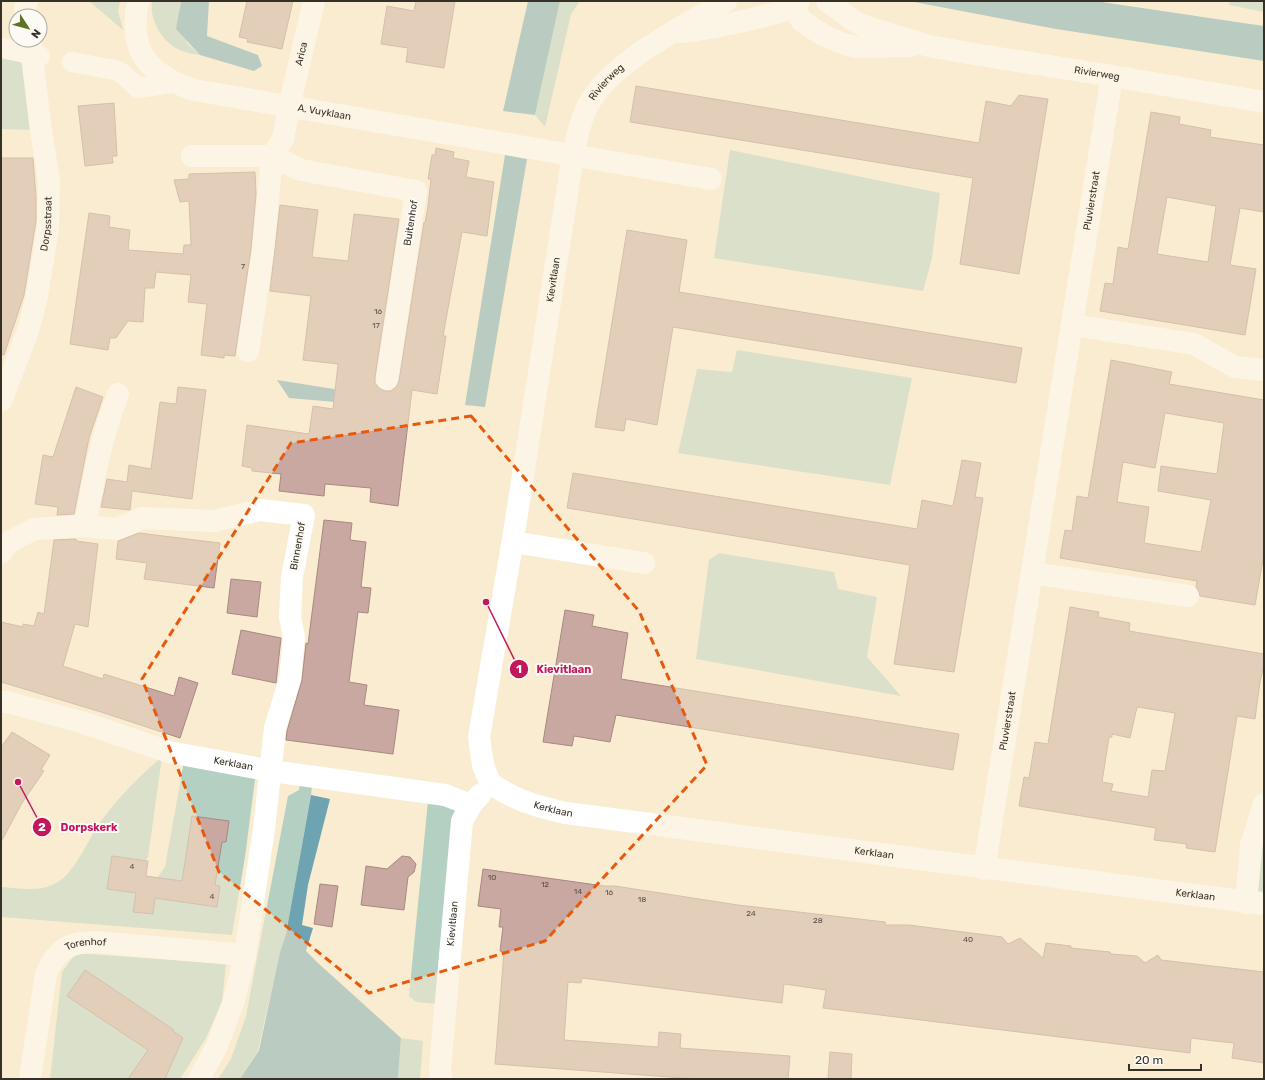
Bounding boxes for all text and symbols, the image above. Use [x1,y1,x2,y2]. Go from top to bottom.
north arrow [8,8,48,48]
text: N [28,27,43,41]
street label: Arica [293,41,310,67]
street label: Rivierweg [586,61,627,103]
street label: Rivierweg [1073,64,1121,83]
street label: A. Vuyklaan [297,102,352,123]
street label: Pluvierstraat [1081,170,1103,231]
street label: Dorpsstraat [38,196,55,252]
street label: Buitenhof [401,199,421,247]
street label: Kievitlaan [544,256,563,303]
house number: 7 [241,262,245,271]
house number: 16 [374,307,382,316]
house number: 17 [372,321,380,330]
street label: Binnenhof [288,521,308,571]
callout: Kievitlaan [509,658,600,681]
text: 1 [516,662,522,676]
text: Kievitlaan [537,663,591,676]
street label: Pluvierstraat [997,690,1019,751]
street label: Kerklaan [213,754,254,773]
street label: Kerklaan [532,799,573,820]
callout: Dorpskerk [32,816,125,839]
text: 2 [38,820,46,834]
text: Dorpskerk [61,821,118,834]
street label: Kerklaan [854,845,895,862]
house number: 4 [130,862,135,871]
house number: 10 [488,873,496,882]
house number: 12 [541,880,549,889]
house number: 14 [574,887,582,896]
street label: Kerklaan [1175,887,1216,904]
house number: 16 [605,888,613,897]
house number: 4 [210,892,215,901]
house number: 18 [638,895,646,904]
street label: Kievitlaan [445,901,461,947]
house number: 24 [746,909,756,918]
house number: 28 [813,916,823,925]
house number: 40 [963,935,973,944]
street label: Torenhof [63,936,107,953]
scale bar [1129,1046,1201,1072]
text: 20 m [1135,1053,1163,1067]

